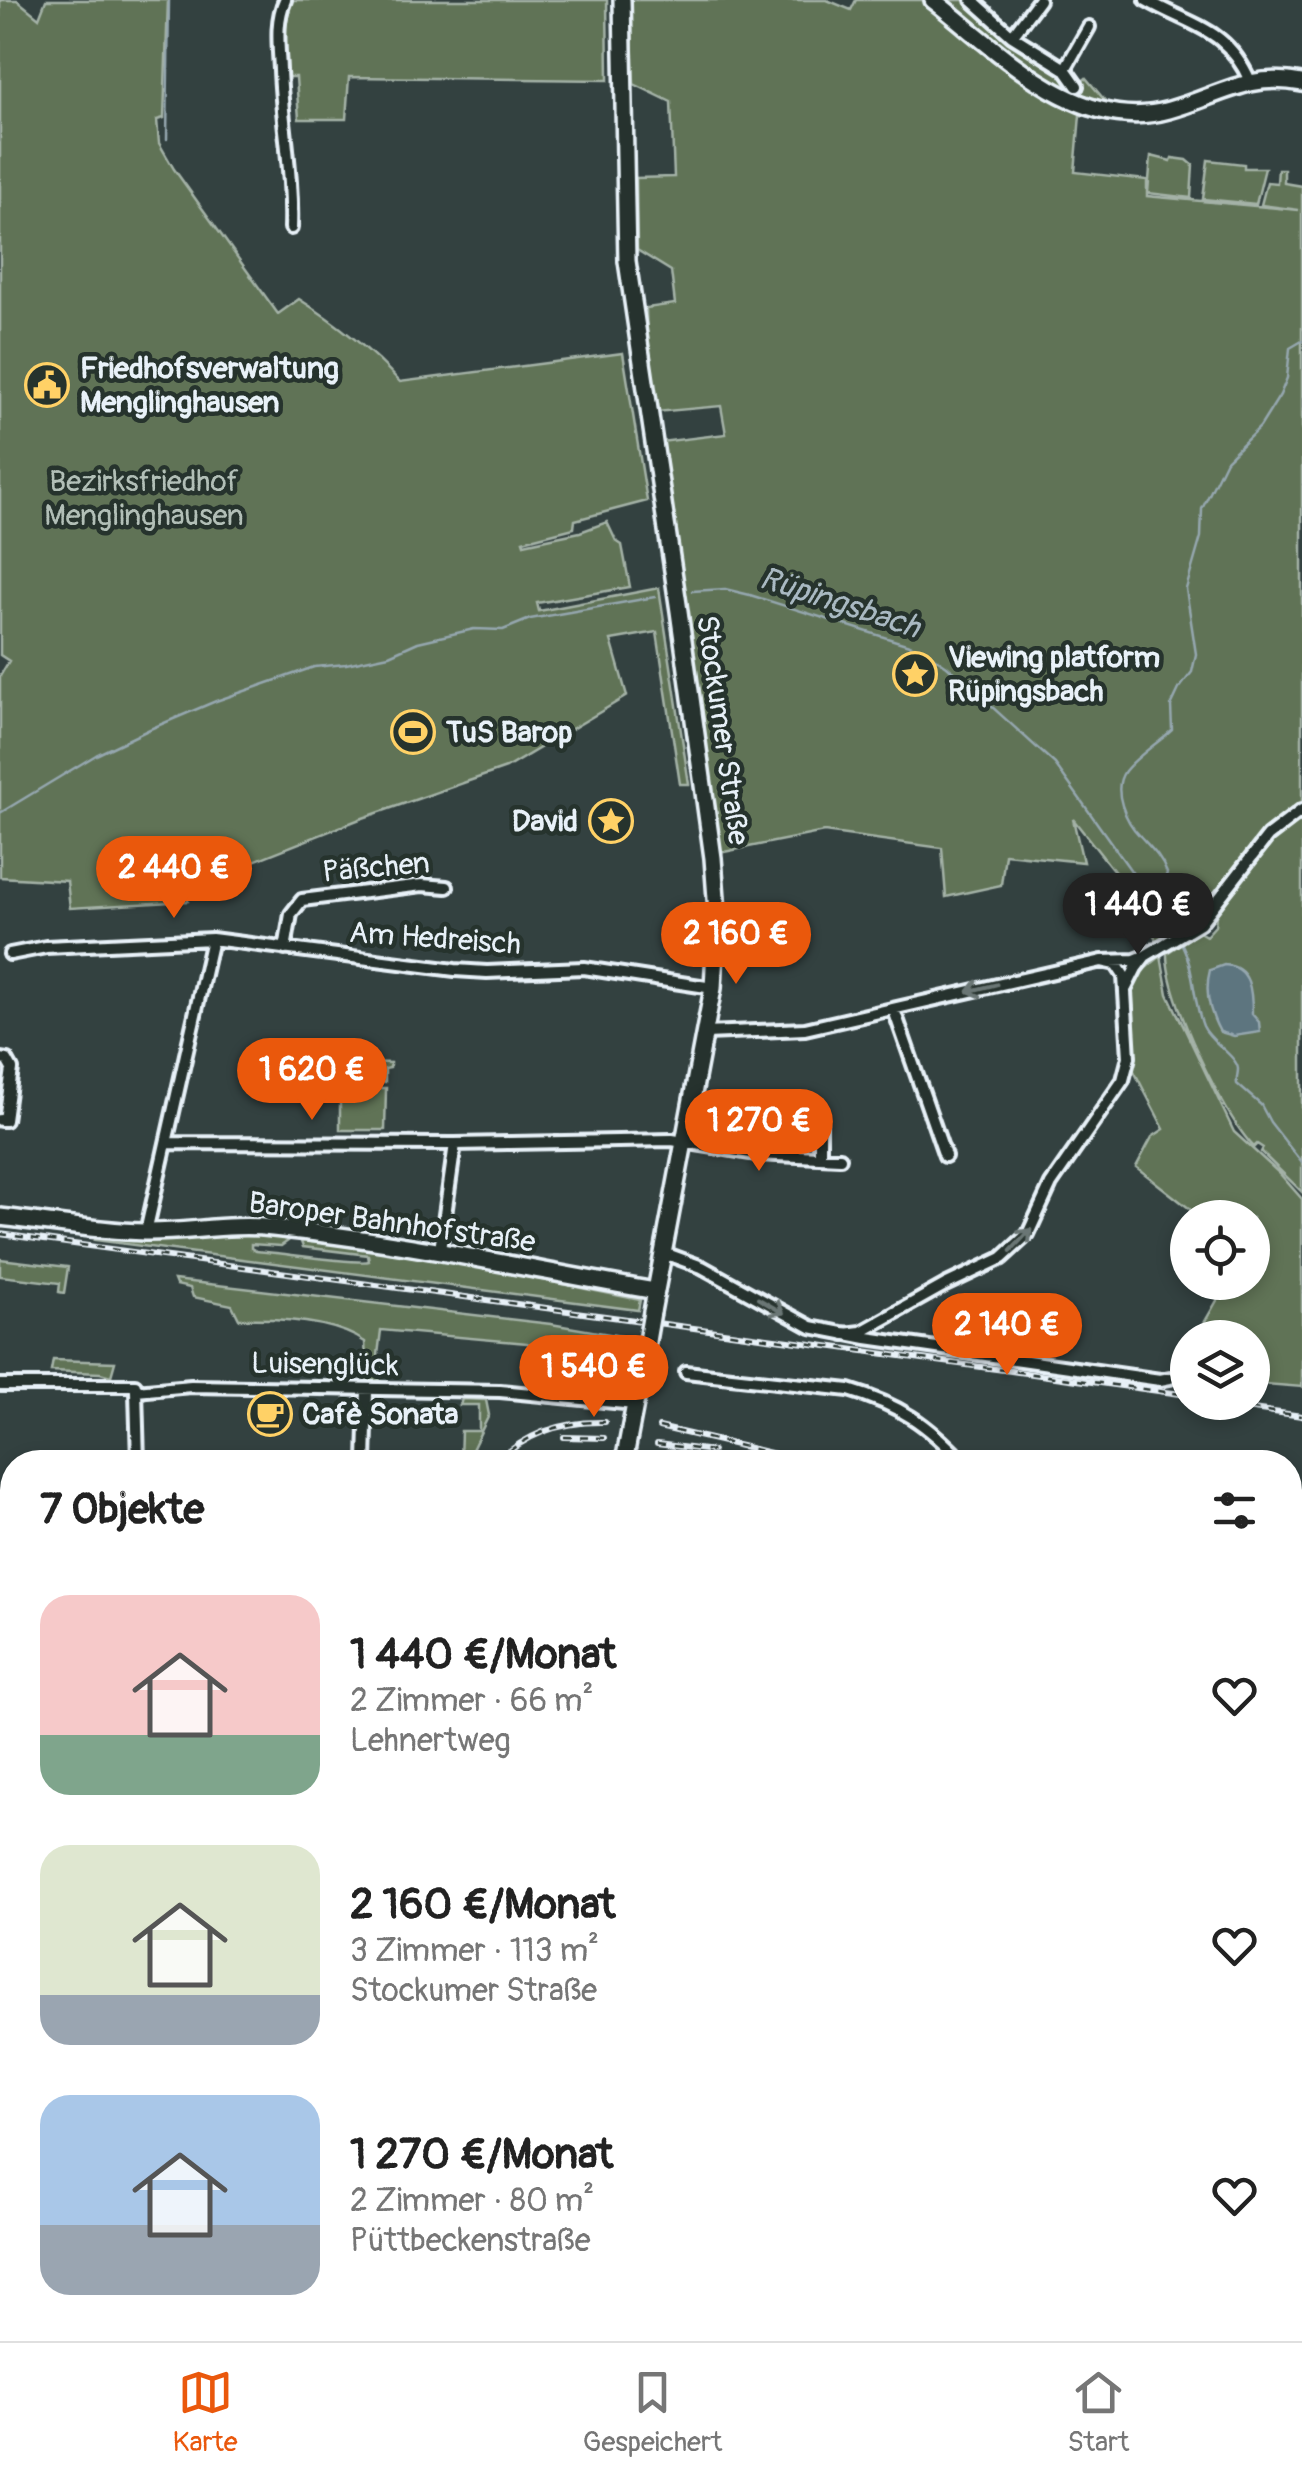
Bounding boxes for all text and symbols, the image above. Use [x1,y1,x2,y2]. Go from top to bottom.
place label: Friedhofsverwaltung Menglinghausen [80,350,339,421]
public building icon: Friedhofsverwaltung Menglinghausen [24,362,70,408]
park label: Bezirksfriedhof Menglinghausen [44,463,244,534]
water label: Rüpingsbach [755,558,927,648]
street label: Stockumer Straße [688,613,757,848]
place label: Viewing platform Rüpingsbach [948,639,1160,710]
place icon: Viewing platform Rüpingsbach [892,651,938,697]
sports icon: TuS Barop [390,709,436,755]
place label: TuS Barop [445,714,572,751]
place icon: David [588,798,634,844]
place label: David [512,803,578,840]
pin: 2 440 € [82,836,266,921]
street label: Päßchen [321,844,431,891]
text: 2 440 € [118,848,230,888]
pin: 1 440 € [1046,873,1230,958]
text: 1 440 € [1085,885,1191,925]
pin: 2 160 € [644,902,828,987]
street label: Am Hedreisch [348,914,522,963]
text: 2 160 € [683,914,789,954]
one-way arrow [967,980,998,999]
pin: 1 620 € [220,1038,404,1123]
text: 1 620 € [259,1050,365,1090]
pin: 1 270 € [667,1089,851,1174]
text: 1 270 € [707,1101,811,1141]
street label: Baroper Bahnhofstraße [246,1184,538,1261]
map controls [1170,1200,1270,1420]
button: locate [1170,1200,1270,1300]
one-way arrow [1009,1228,1032,1253]
pin: 2 140 € [915,1293,1099,1378]
one-way arrow [756,1297,785,1317]
text: 2 140 € [954,1305,1060,1345]
button: layers [1170,1320,1270,1420]
pin: 1 540 € [502,1335,686,1420]
street label: Luisenglück [251,1345,400,1384]
text: 1 540 € [541,1347,647,1387]
cafe icon: Cafè Sonata [247,1391,293,1437]
place label: Cafè Sonata [302,1396,459,1433]
icon: filters [1207,1483,1262,1538]
text: 7 Objekte [40,1484,204,1536]
text: 1 440 €/Monat [350,1629,616,1681]
icon: home [120,1635,240,1755]
icon: heart [1207,1668,1262,1723]
text: 2 Zimmer · 66 m² [350,1681,593,1721]
text: Lehnertweg [350,1721,511,1761]
text: 2 160 €/Monat [350,1879,615,1931]
icon: home [120,1885,240,2005]
icon: heart [1207,1918,1262,1973]
text: 3 Zimmer · 113 m² [350,1931,599,1971]
text: Stockumer Straße [350,1971,597,2011]
text: 1 270 €/Monat [350,2129,613,2181]
icon: home [120,2135,240,2255]
icon: heart [1207,2168,1262,2223]
text: 2 Zimmer · 80 m² [350,2181,594,2221]
text: Püttbeckenstraße [350,2221,590,2261]
tab: Karte [173,2365,238,2460]
tab: Gespeichert [583,2365,722,2460]
tab: Start [1067,2365,1129,2460]

